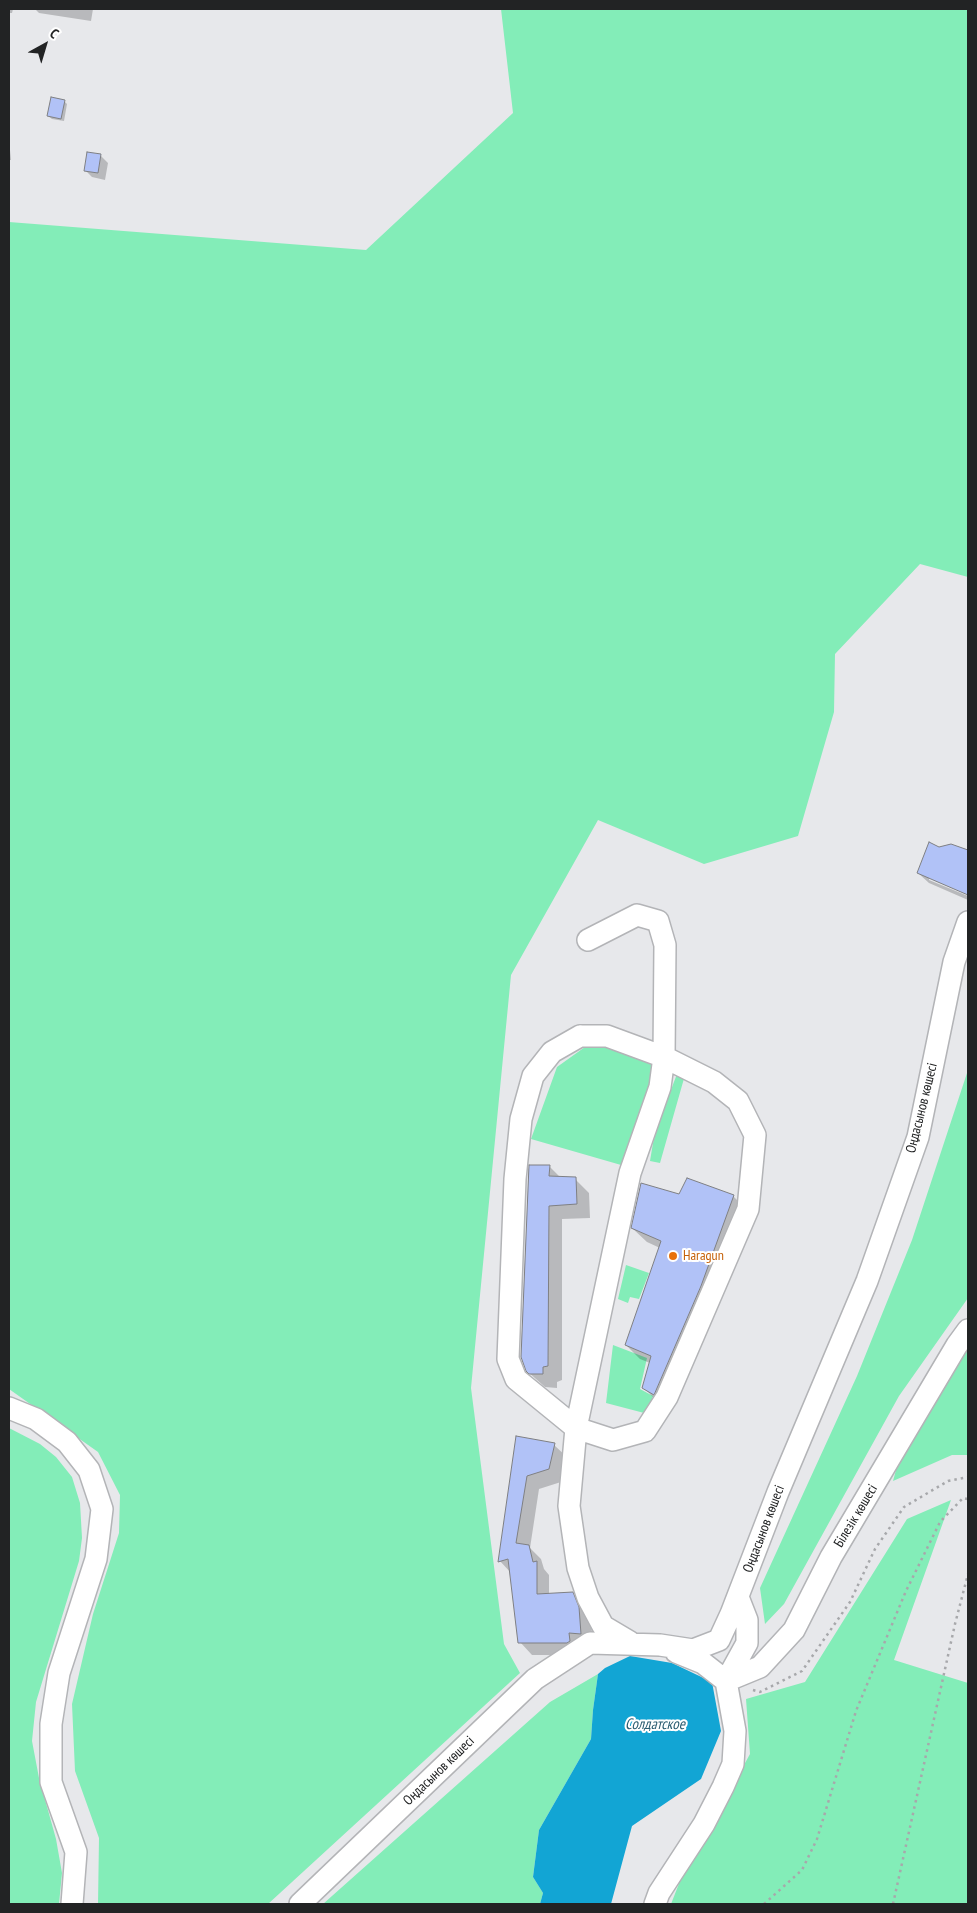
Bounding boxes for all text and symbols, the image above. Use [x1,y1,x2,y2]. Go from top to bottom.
north arrow [20,20,70,70]
text: С [46,24,63,42]
street label: Оңдасынов көшесі [903,1061,941,1155]
place label: Haragun [683,1248,724,1264]
marker: Haragun [667,1250,679,1262]
street label: Білезік көшесі [831,1481,881,1551]
street label: Оңдасынов көшесі [740,1483,788,1575]
water label: Солдатское [625,1716,685,1734]
street label: Оңдасынов көшесі [400,1733,478,1809]

